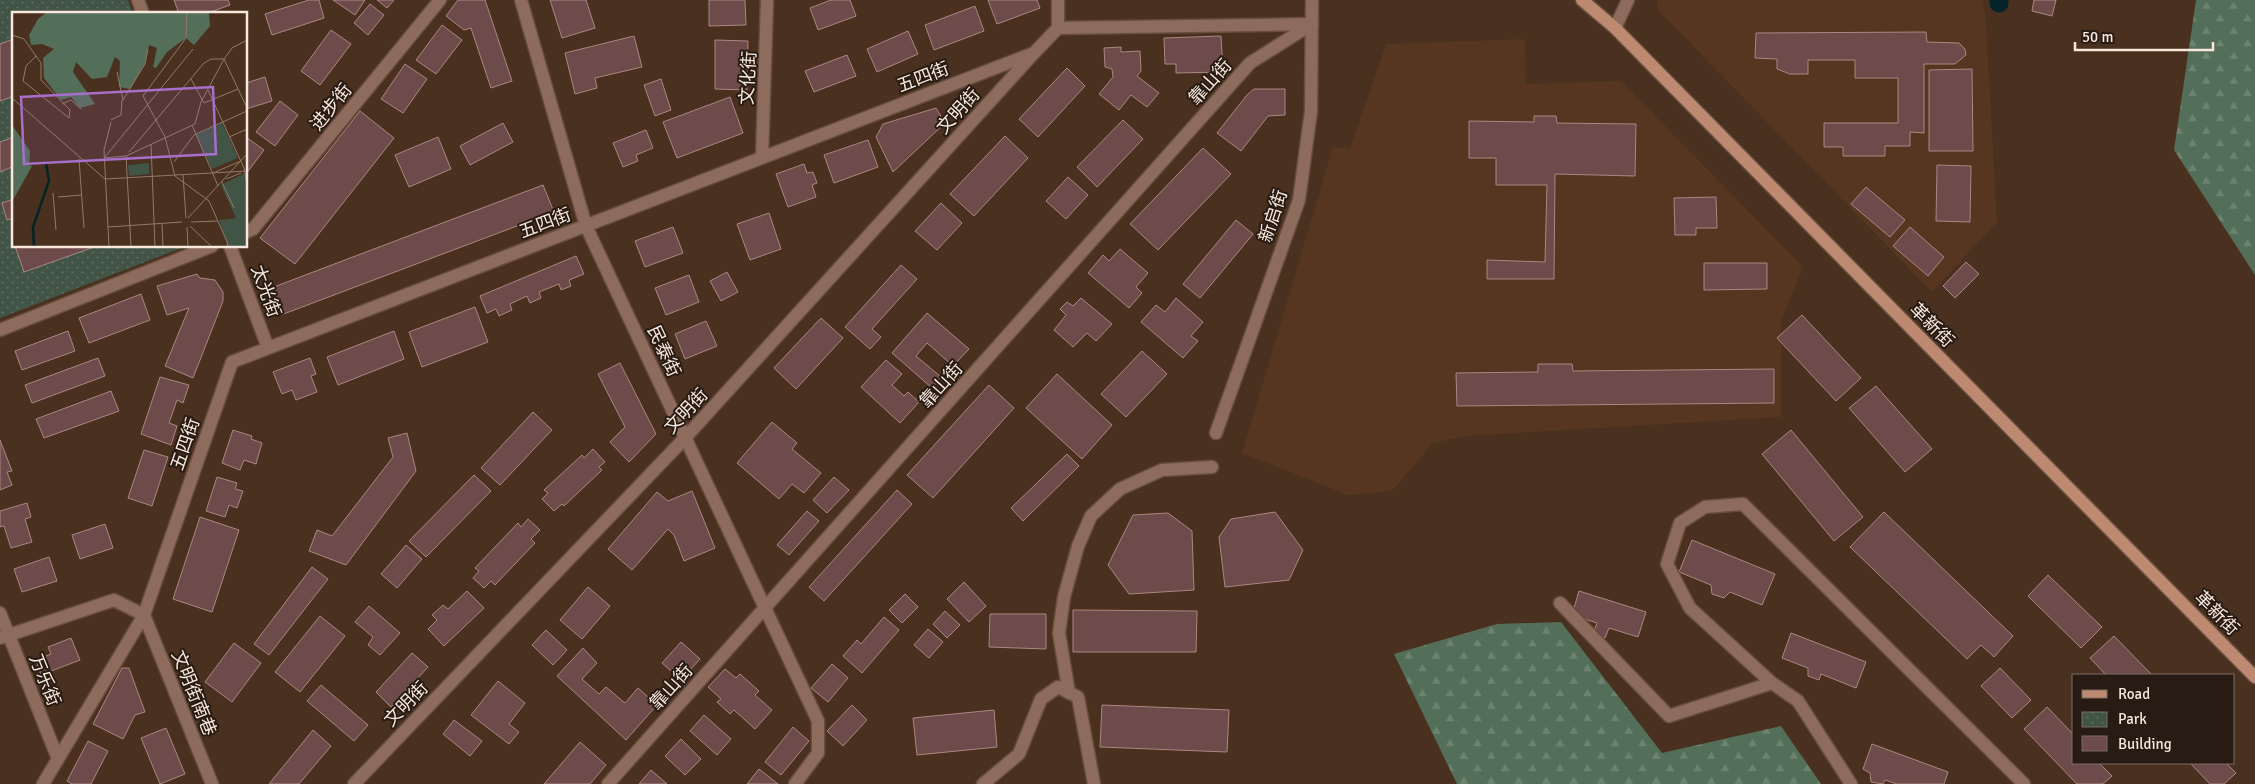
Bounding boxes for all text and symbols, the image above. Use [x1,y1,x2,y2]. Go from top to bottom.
inset map [12,12,248,248]
scale bar [2075,20,2212,52]
text: 50 m [2082,28,2113,46]
street label: 文化街 [736,50,760,106]
street label: 靠山街 [1184,55,1236,109]
street label: 五四街 [894,57,952,97]
street label: 进步街 [305,79,357,135]
street label: 文明街 [932,84,984,138]
street label: 新启街 [1254,187,1292,245]
street label: 五四街 [516,203,574,243]
street label: 太光街 [246,262,286,320]
street label: 革新街 [1905,298,1959,352]
street label: 民泰街 [643,322,685,380]
street label: 靠山街 [915,358,967,412]
street label: 文明街 [660,384,712,438]
street label: 五四街 [166,415,204,473]
street label: 革新街 [2190,586,2244,640]
street label: 文明街南巷 [167,647,221,739]
street label: 万乐街 [25,651,65,709]
street label: 靠山街 [645,660,697,714]
legend [2072,674,2235,764]
street label: 文明街 [379,677,433,731]
text: Road [2118,685,2150,703]
text: Park [2118,710,2147,728]
text: Building [2118,735,2172,753]

